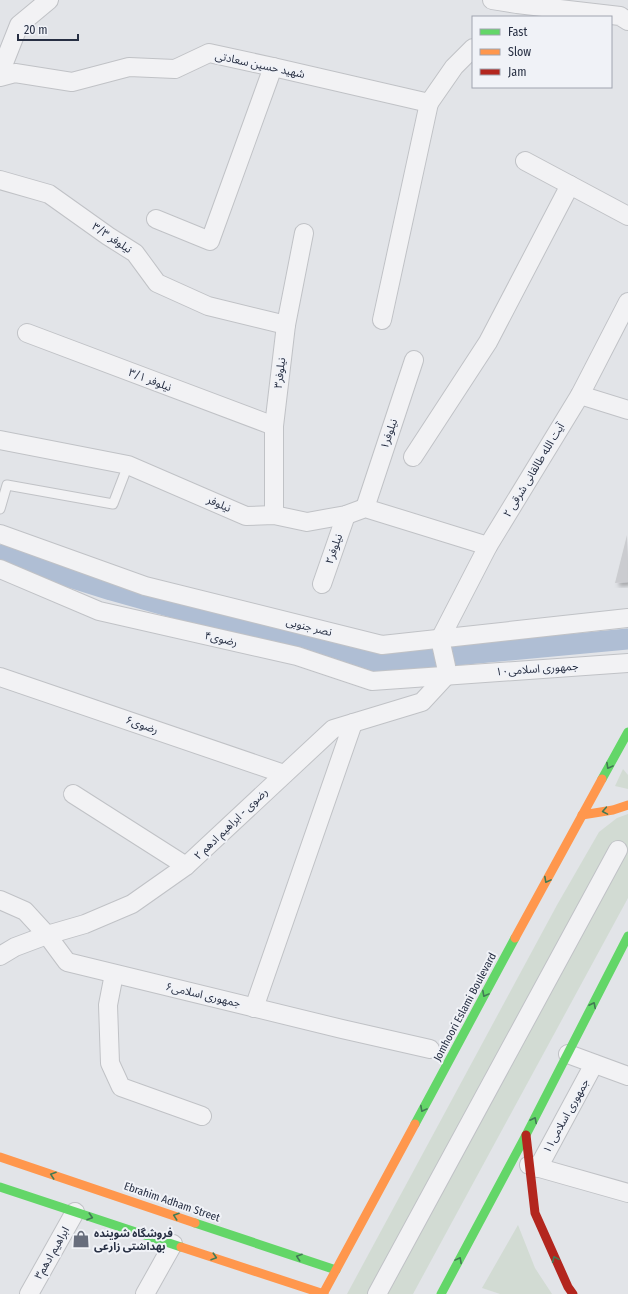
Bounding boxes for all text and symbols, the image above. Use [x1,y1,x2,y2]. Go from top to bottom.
scale bar [18,16,78,42]
legend [472,16,612,88]
text: 20 m [24,23,48,37]
text: Fast [508,25,527,39]
text: Slow [508,45,531,59]
street label: شهید حسین سعادتی [214,49,306,81]
text: Jam [508,65,526,79]
street label: نیلوفر ۳/۳ [90,220,134,256]
street label: نیلوفر۳ [272,357,288,389]
street label: نیلوفر ۳/۱ [127,366,173,394]
street label: نیلوفر۱ [378,417,400,451]
street label: آیت الله طالقانی شرقی ۲ [501,420,568,519]
street label: نیلوفر [204,493,233,515]
street label: نیلوفر۲ [323,532,345,566]
street label: نصر جنوبی [285,615,333,639]
street label: رضوی۴ [203,629,239,649]
street label: جمهوری اسلامی۱۰ [495,660,579,678]
street label: رضوی۶ [124,713,160,737]
one-way arrow [606,762,614,769]
street label: رضوی - ابراهیم ادهم ۲ [192,786,272,864]
one-way arrow [602,806,608,815]
one-way arrow [544,876,551,883]
street label: Jomhoori Eslami Boulevard [431,951,499,1063]
street label: جمهوری اسلامی۶ [164,980,242,1010]
one-way arrow [482,990,490,997]
one-way arrow [588,1002,596,1009]
street label: جمهوری اسلامی۱۱ [540,1076,592,1155]
one-way arrow [421,1105,428,1112]
one-way arrow [529,1117,537,1125]
one-way arrow [50,1171,57,1179]
street label: Ebrahim Adham Street [122,1179,222,1225]
one-way arrow [87,1212,94,1221]
one-way arrow [173,1212,180,1221]
street label: ابراهیم ادهم۳ [32,1225,74,1282]
place label: فروشگاه شوینده بهداشتی زارعی [94,1227,173,1253]
shop icon: فروشگاه شوینده بهداشتی زارعی [71,1229,91,1249]
one-way arrow [210,1252,217,1261]
one-way arrow [296,1254,303,1262]
one-way arrow [454,1256,462,1264]
one-way arrow [552,1256,560,1264]

